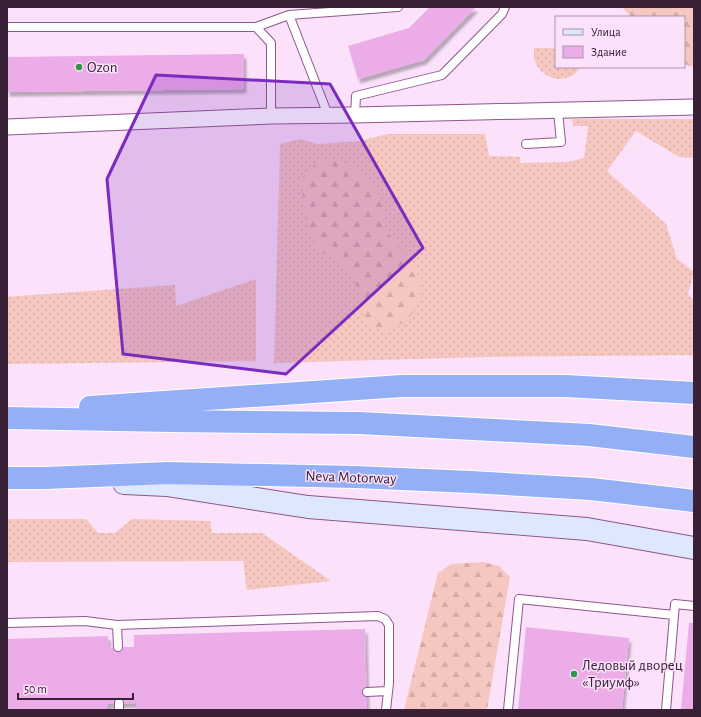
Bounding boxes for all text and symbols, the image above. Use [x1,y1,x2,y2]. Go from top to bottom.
legend [555,16,685,68]
text: Улица [591,26,621,38]
text: Здание [591,46,627,58]
place label: Ozon [87,60,117,75]
marker: Ozon [74,62,84,72]
street label: Neva Motorway [305,468,397,487]
place label: Ледовый дворец «Триумф» [582,658,683,690]
marker: Ледовый дворец «Триумф» [569,669,579,679]
scale bar [18,675,133,701]
text: 50 m [24,683,47,695]

